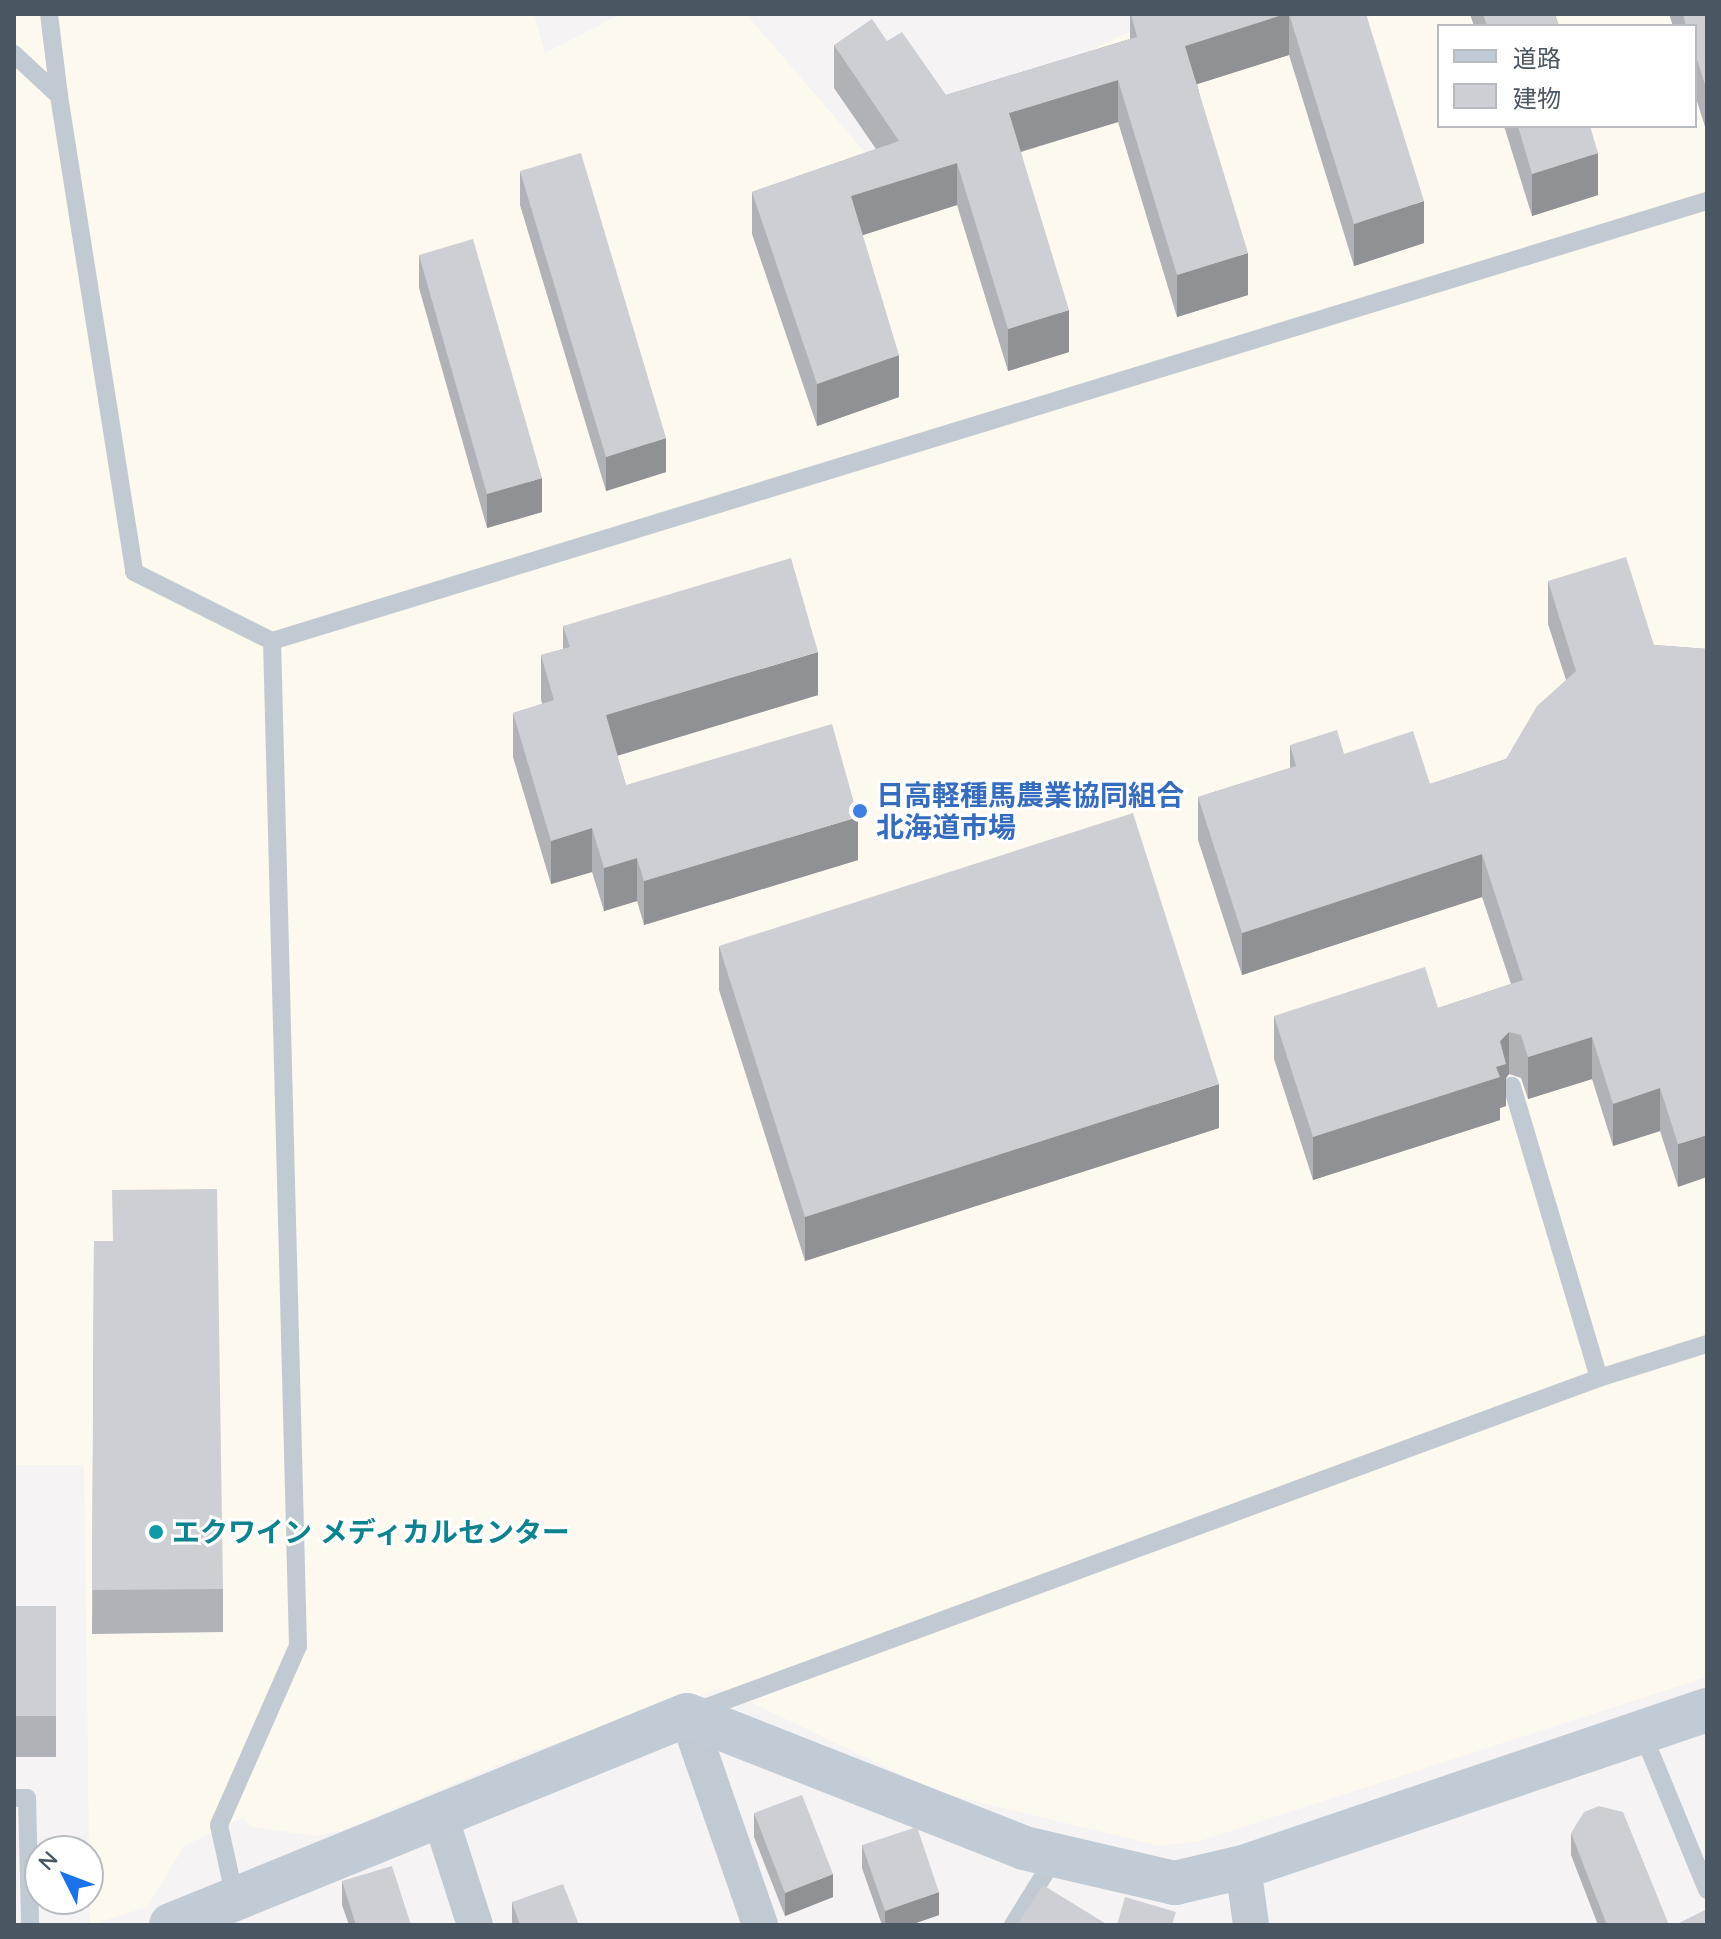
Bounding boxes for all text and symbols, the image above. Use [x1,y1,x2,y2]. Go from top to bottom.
legend [1437,24,1697,128]
text: 道路 [1513,43,1561,73]
text: 建物 [1513,83,1561,113]
place label: 日高軽種馬農業協同組合 北海道市場 [876,778,1184,844]
marker: 日高軽種馬農業協同組合 北海道市場 [851,802,869,820]
place label: エクワイン メディカルセンター [172,1515,572,1549]
marker: エクワイン メディカルセンター [147,1523,165,1541]
north arrow [24,1835,104,1915]
text: N [32,1845,63,1876]

